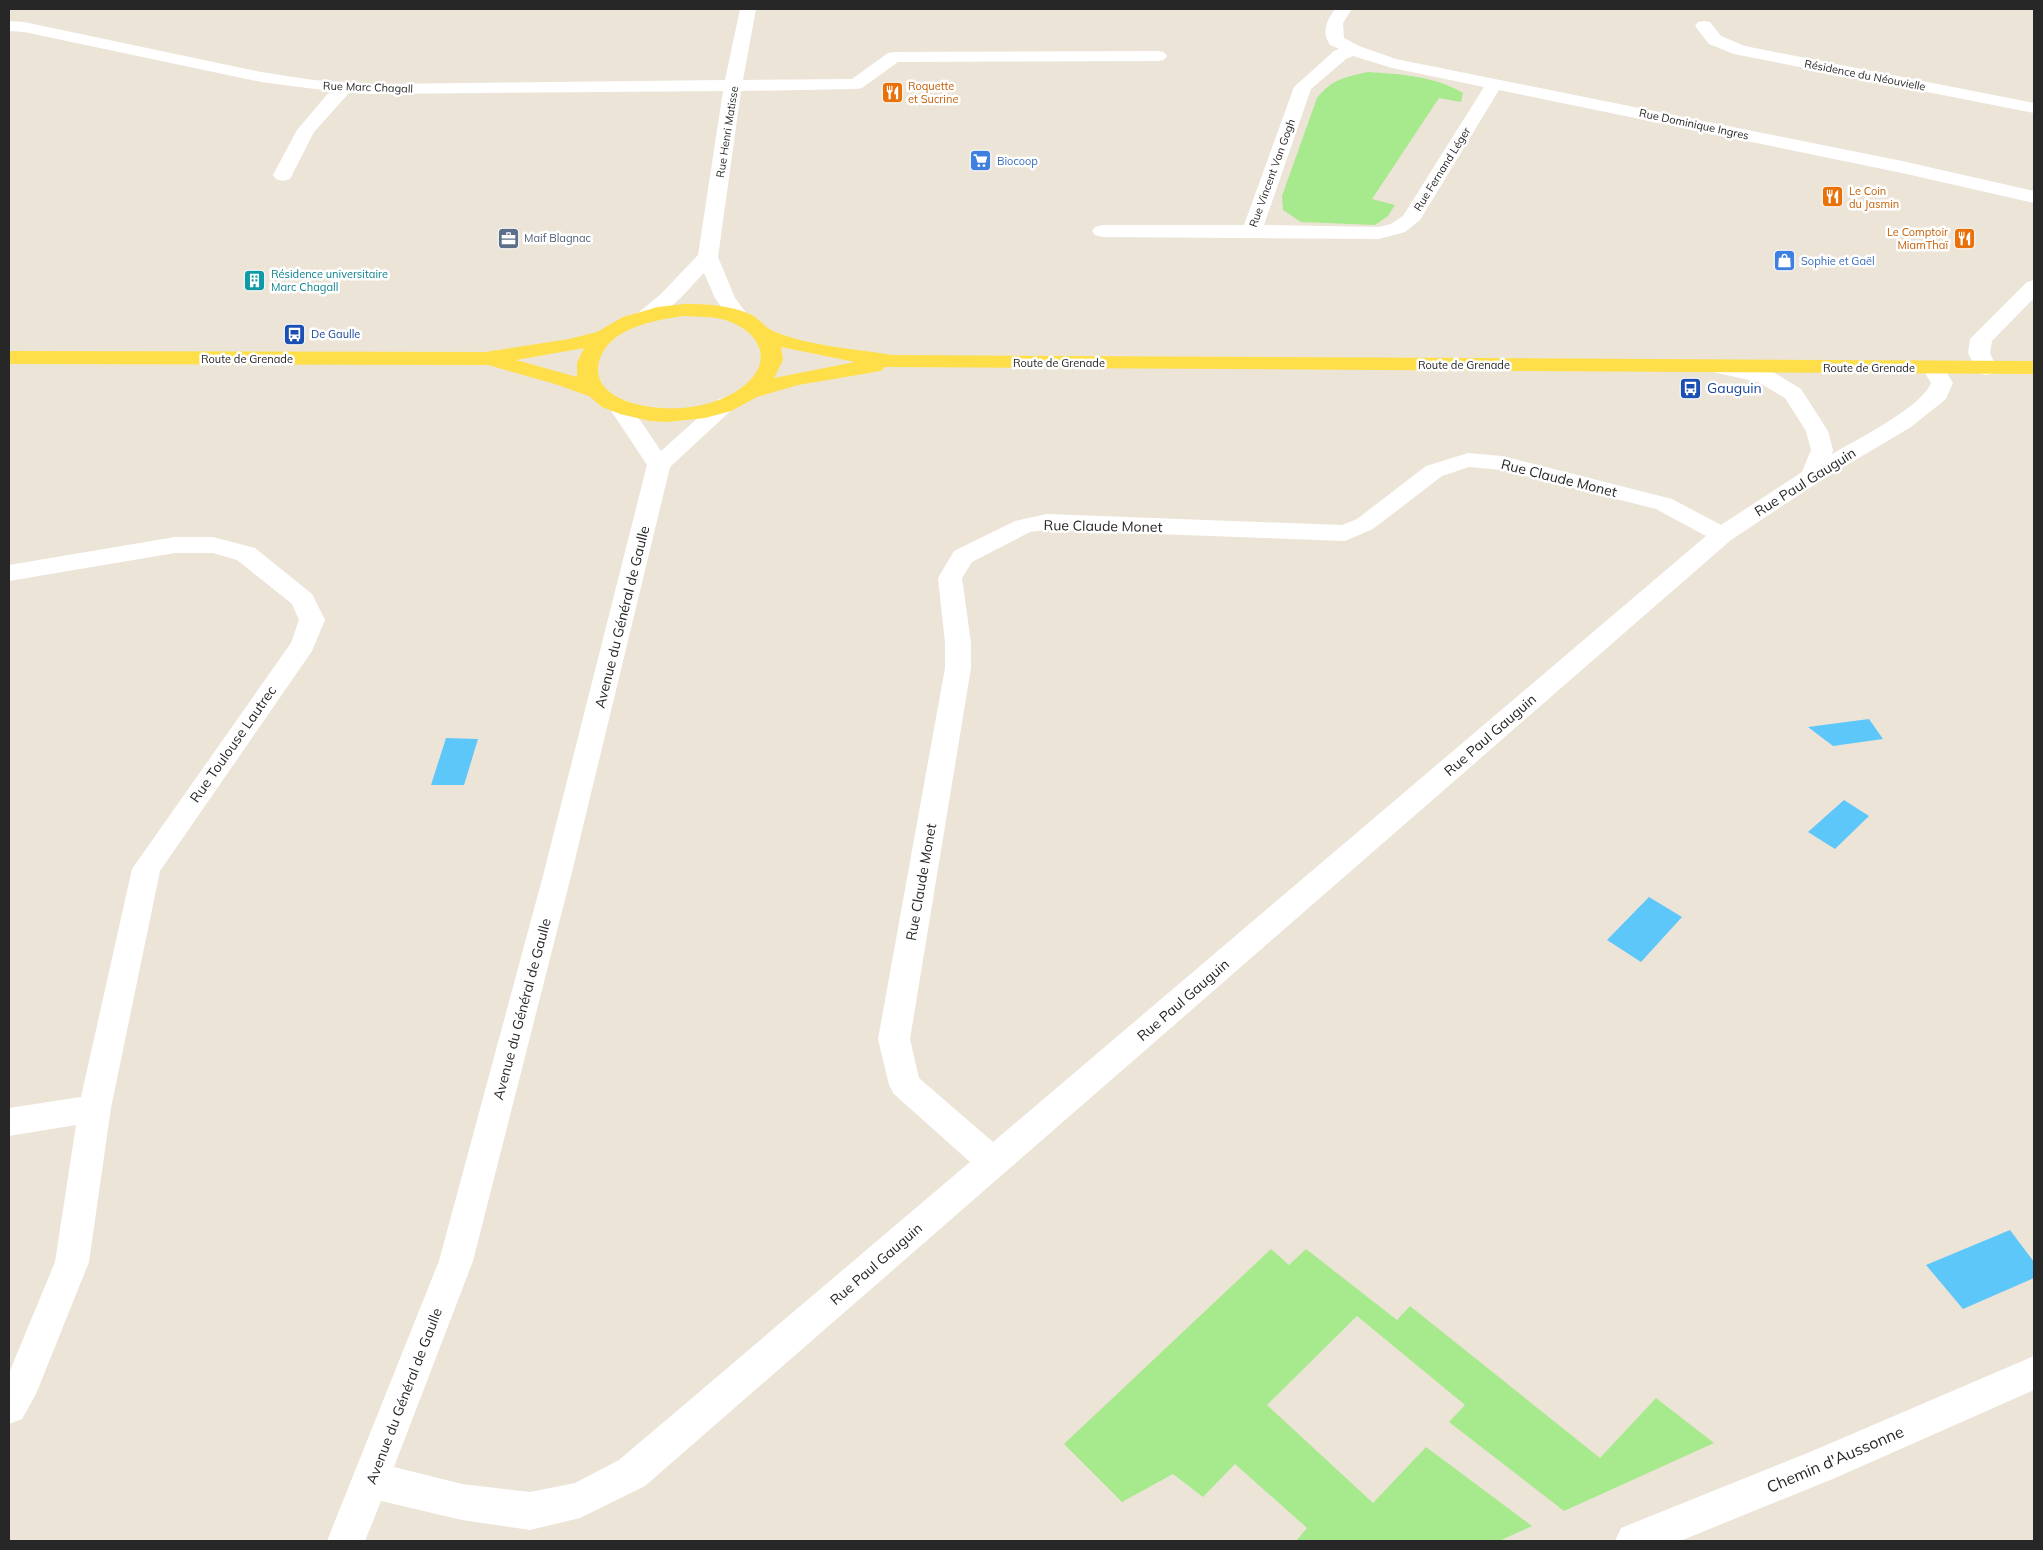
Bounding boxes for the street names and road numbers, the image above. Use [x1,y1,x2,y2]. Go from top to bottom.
street label: Résidence du Néouvielle [1803,56,1927,94]
street label: Rue Marc Chagall [323,78,413,96]
street label: Rue Henri Matisse [713,85,741,179]
street label: Rue Dominique Ingres [1638,106,1750,142]
street label: Rue Vincent Van Gogh [1246,117,1298,229]
street label: Rue Fernand Léger [1411,124,1473,214]
street label: Route de Grenade [201,352,293,366]
street label: Route de Grenade [1013,356,1105,370]
street label: Route de Grenade [1418,358,1510,372]
street label: Route de Grenade [1823,361,1915,375]
street label: Rue Paul Gauguin [1751,444,1859,520]
street label: Rue Claude Monet [1499,455,1619,501]
street label: Rue Claude Monet [1043,516,1163,536]
street label: Avenue du Général de Gaulle [591,524,653,710]
street label: Rue Toulouse Lautrec [186,682,280,806]
street label: Rue Paul Gauguin [1440,690,1540,780]
street label: Rue Claude Monet [902,822,940,942]
street label: Avenue du Général de Gaulle [489,916,555,1102]
street label: Rue Paul Gauguin [1133,955,1233,1045]
street label: Rue Paul Gauguin [826,1219,926,1309]
street label: Avenue du Général de Gaulle [362,1305,446,1487]
street label: Chemin d'Aussonne [1763,1421,1907,1497]

